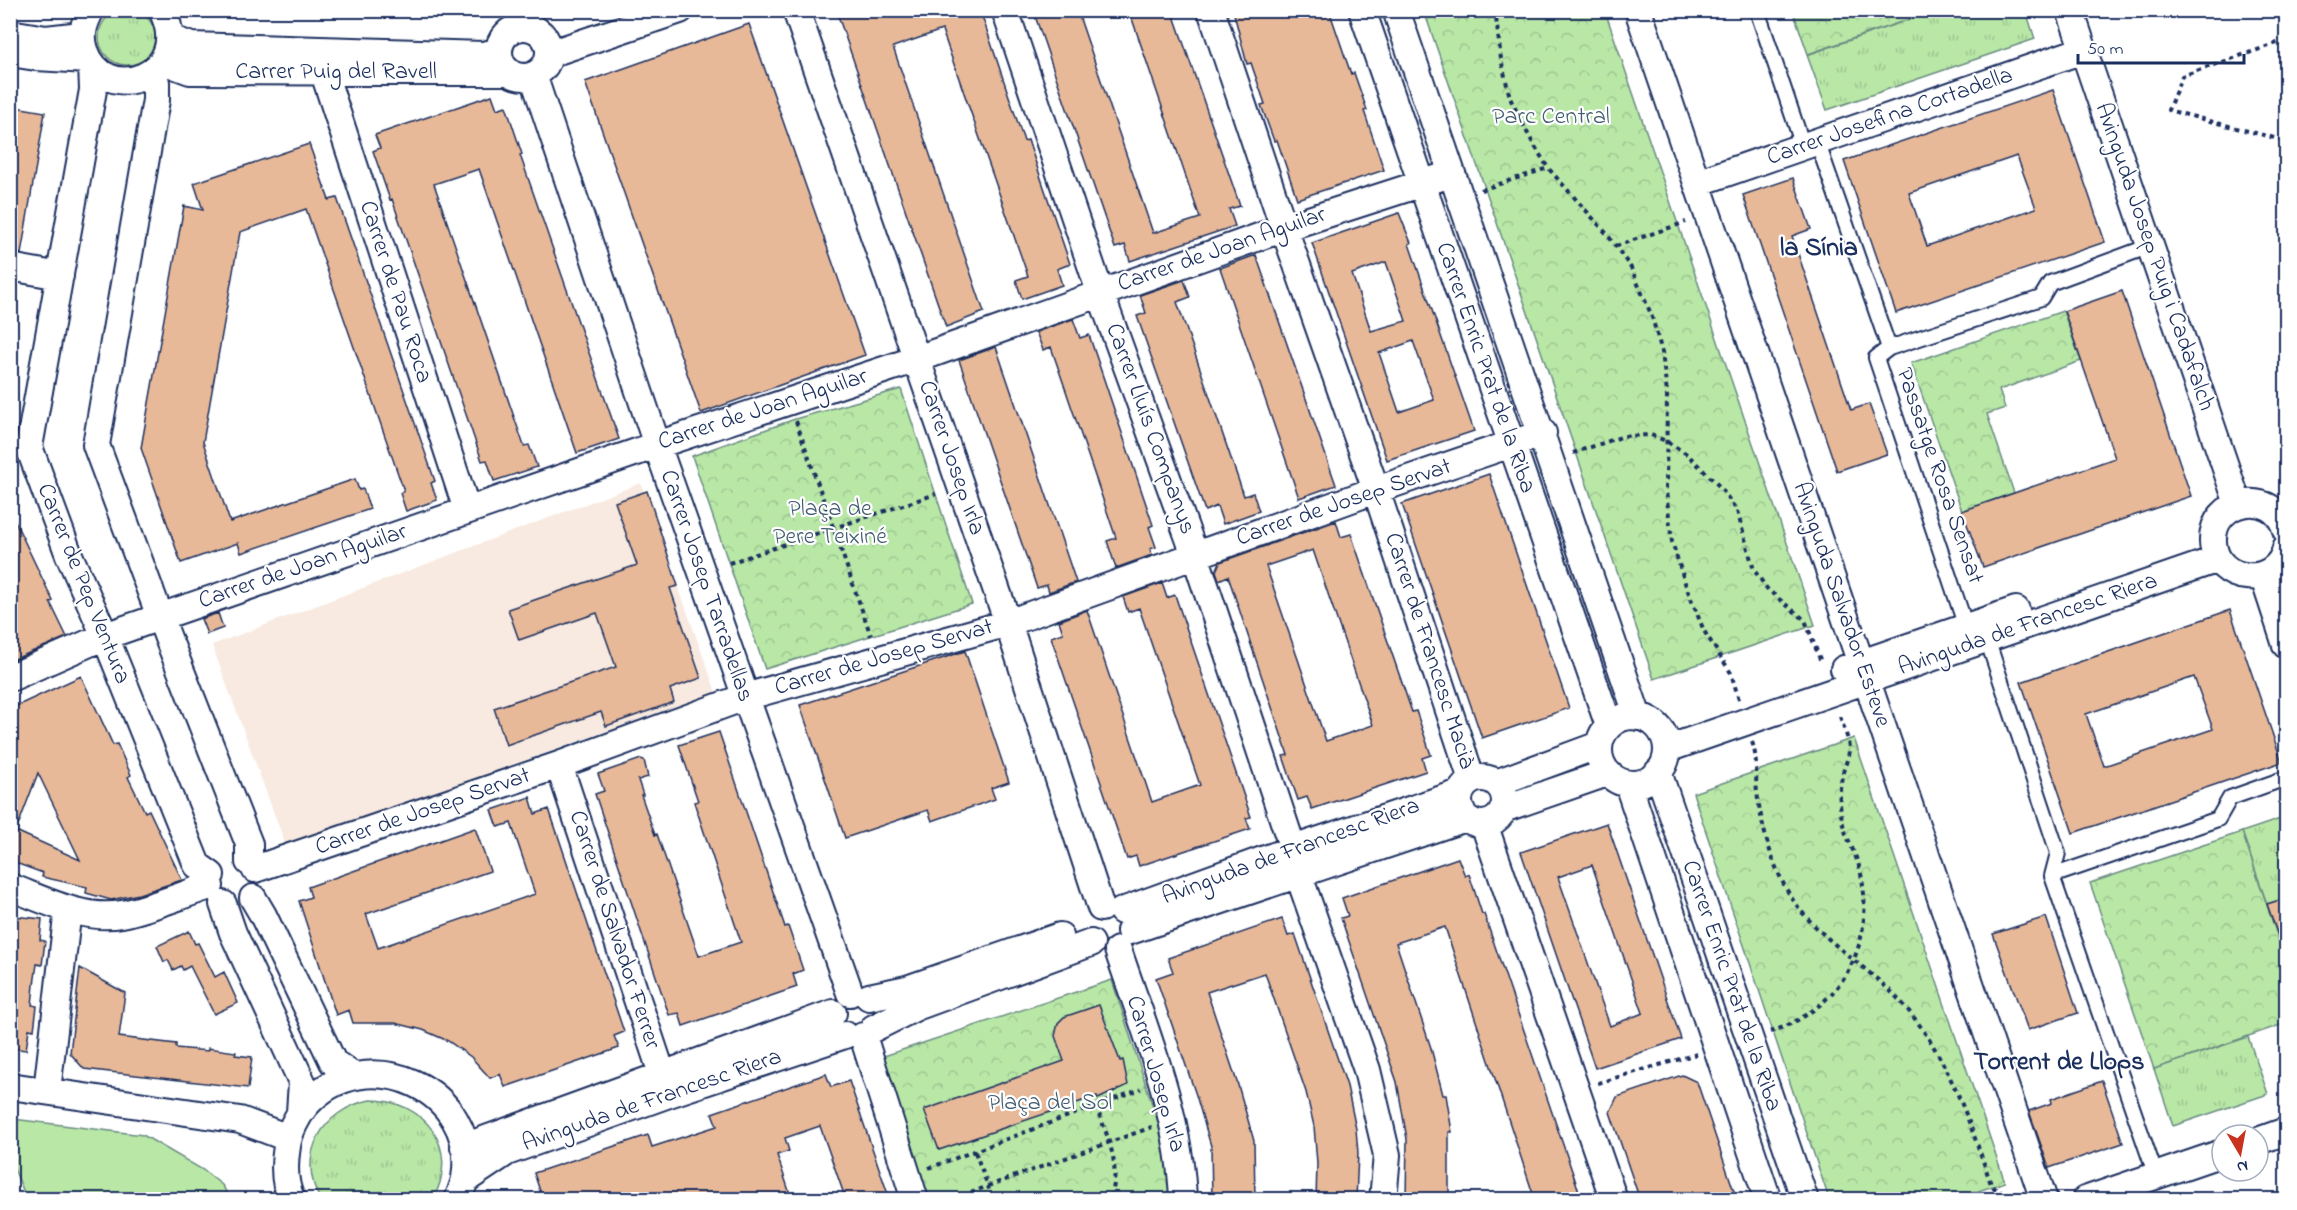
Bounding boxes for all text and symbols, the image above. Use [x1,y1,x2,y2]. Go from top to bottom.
scale bar [2078,27,2244,65]
text: 50 m [2087,37,2124,63]
street label: Carrer Puig del Ravell [235,55,437,90]
street label: Carrer Josefina Cortadella [1762,58,2018,176]
street label: Avinguda Josep Puig i Cadafalch [2085,98,2223,416]
park label: Parc Central [1492,100,1610,135]
street label: Carrer de Pau Roca [349,196,441,388]
street label: Carrer de Joan Aguilar [1113,198,1331,302]
district label: la Sínia [1780,230,1858,268]
street label: Carrer Enric Prat de la Riba [1426,238,1544,498]
street label: Carrer Lluís Companys [1095,319,1204,540]
street label: Carrer de Joan Aguilar [654,359,873,460]
street label: Passatge Rosa Sensat [1886,363,1992,589]
street label: Carrer Josep Irla [908,376,994,540]
street label: Carrer de Josep Servat [1232,450,1456,556]
street label: Carrer Josep Tarradellas [650,465,762,707]
street label: Carrer de Pep Ventura [27,478,139,690]
street label: Avinguda Salvador Esteve [1783,478,1900,733]
park label: Plaça de Pere Teixiné [773,492,887,555]
street label: Carrer de Joan Aguilar [194,515,412,619]
street label: Carrer de Francesc Macià [1374,528,1484,774]
street label: Avinguda de Francesc Riera [1894,564,2162,686]
street label: Carrer de Josep Servat [771,610,997,706]
street label: Carrer de Josep Servat [311,759,535,865]
street label: Avinguda de Francesc Riera [1157,789,1425,915]
street label: Carrer de Salvador Ferrer [559,806,669,1054]
street label: Carrer Enric Prat de la Riba [1672,856,1790,1116]
street label: Carrer Josep Irla [1116,992,1194,1156]
street label: Avinguda de Francesc Riera [518,1040,786,1162]
district label: Torrent de Llops [1974,1044,2144,1082]
park label: Plaça del Sol [988,1086,1112,1121]
north arrow [2210,1123,2270,1183]
text: N [2235,1153,2250,1179]

